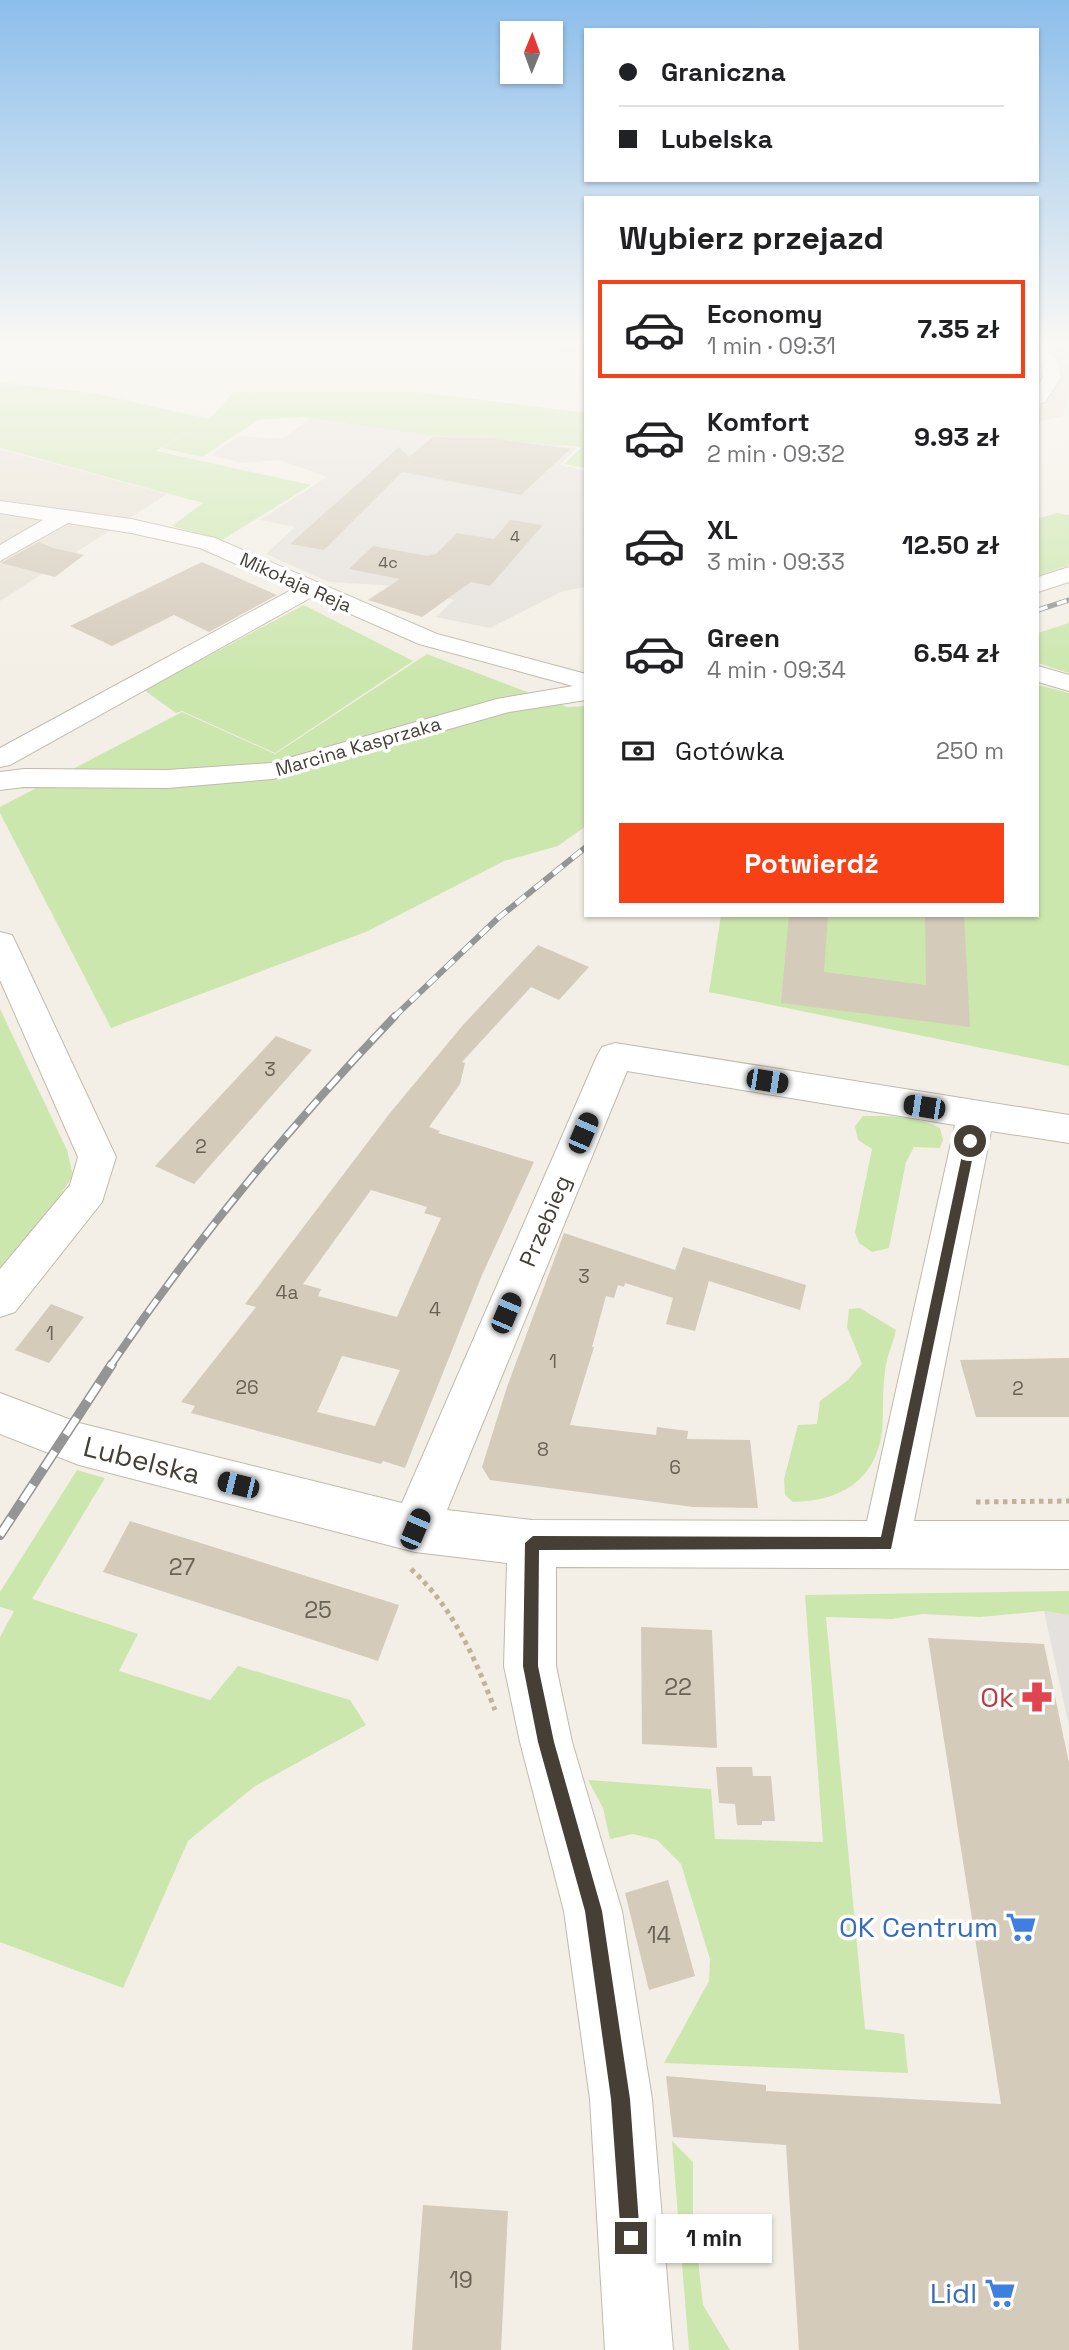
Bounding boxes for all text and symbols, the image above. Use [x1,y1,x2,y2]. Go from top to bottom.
north arrow [500,21,564,84]
map controls [500,21,563,84]
text: Graniczna [661,55,786,89]
text: Lubelska [661,122,773,156]
text: Wybierz przejazd [619,218,884,258]
text: Economy [707,297,823,331]
icon: car [623,298,686,361]
text: 7.35 zł [918,312,1000,346]
text: 1 min · 09:31 [707,331,836,361]
text: Komfort [707,405,810,439]
icon: car [623,406,686,469]
text: 9.93 zł [914,420,1000,454]
text: 2 min · 09:32 [707,439,845,469]
text: XL [707,513,738,547]
icon: car [623,514,686,577]
house number: 4 [510,526,520,547]
text: 12.50 zł [902,528,1000,562]
street label: Mikołaja Reja [236,547,356,618]
text: 3 min · 09:33 [707,547,845,577]
house number: 4c [378,552,398,573]
text: Green [707,621,780,655]
icon: car [623,622,686,685]
text: 6.54 zł [913,636,1000,670]
text: 4 min · 09:34 [707,655,846,685]
street label: Marcina Kasprzaka [272,711,444,782]
icon: cash [619,732,657,770]
text: Gotówka [675,734,785,768]
text: 250 m [936,736,1004,766]
button: Potwierdź [619,823,1004,903]
house number: 3 [264,1057,276,1082]
car [745,1067,790,1095]
car [902,1093,947,1121]
car [566,1110,601,1156]
route start [954,1125,986,1157]
house number: 2 [195,1134,207,1159]
street label: Przebieg [512,1171,578,1271]
house number: 3 [578,1264,590,1289]
house number: 4a [276,1280,298,1305]
car [489,1290,524,1336]
house number: 4 [429,1297,441,1322]
house number: 1 [46,1321,54,1346]
house number: 1 [549,1349,557,1374]
house number: 26 [235,1375,259,1400]
house number: 2 [1012,1376,1024,1401]
street label: Lubelska [80,1428,204,1492]
house number: 8 [537,1437,549,1462]
house number: 6 [669,1455,681,1480]
car [216,1470,261,1500]
car [398,1506,433,1552]
house number: 27 [169,1552,195,1582]
house number: 25 [304,1595,332,1625]
house number: 22 [664,1672,692,1702]
place label: Ok [980,1679,1014,1715]
pharmacy icon: Ok [1020,1680,1054,1714]
place label: OK Centrum [839,1909,998,1945]
supermarket icon: OK Centrum [1004,1910,1038,1944]
house number: 14 [647,1920,671,1950]
callout: 1 min [656,2214,771,2262]
route end [615,2222,647,2254]
text: 1 min [686,2223,742,2253]
house number: 19 [449,2265,473,2295]
place label: Lidl [930,2275,977,2311]
supermarket icon: Lidl [983,2276,1017,2310]

